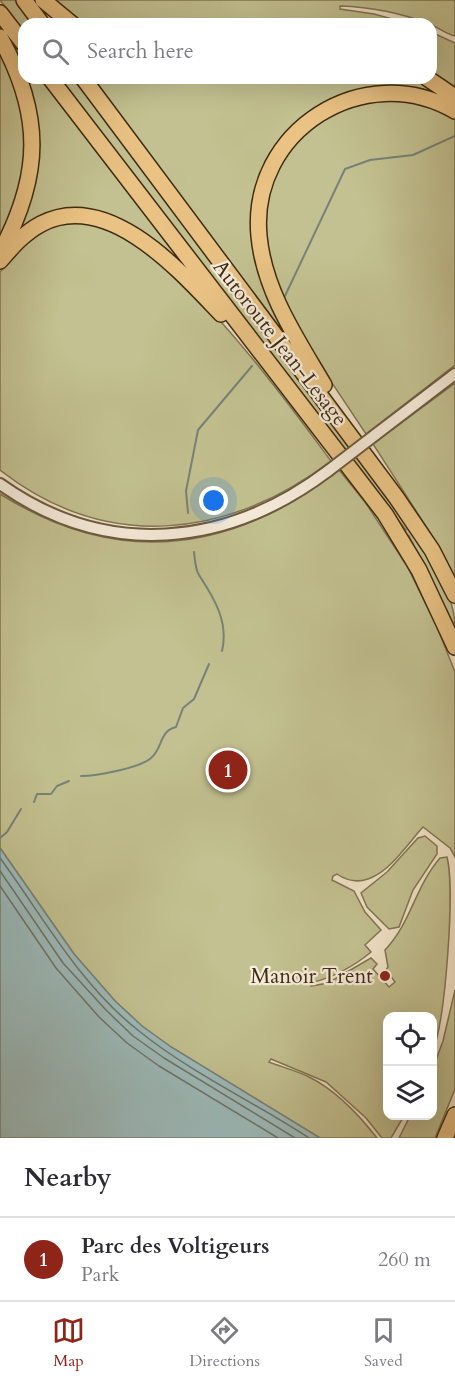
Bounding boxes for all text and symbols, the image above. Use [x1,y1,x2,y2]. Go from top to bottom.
search box [18,18,437,84]
icon: search [39,35,72,68]
text: Search here [87,36,194,66]
street label: Autoroute Jean-Lesage [206,254,354,432]
your location [199,486,228,515]
pin: 1 [208,748,248,792]
place label: Manoir Trent [250,962,373,991]
marker: Manoir Trent [378,969,392,983]
map controls [383,1012,437,1120]
button: locate [383,1012,437,1066]
button: layers [383,1066,437,1120]
text: Nearby [24,1160,112,1195]
text: Parc des Voltigeurs [81,1231,269,1261]
text: 1 [38,1246,49,1273]
text: 260 m [378,1246,431,1273]
text: Park [81,1261,119,1288]
tab: Map [52,1314,85,1372]
tab: Directions [189,1314,260,1372]
tab: Saved [364,1314,403,1372]

